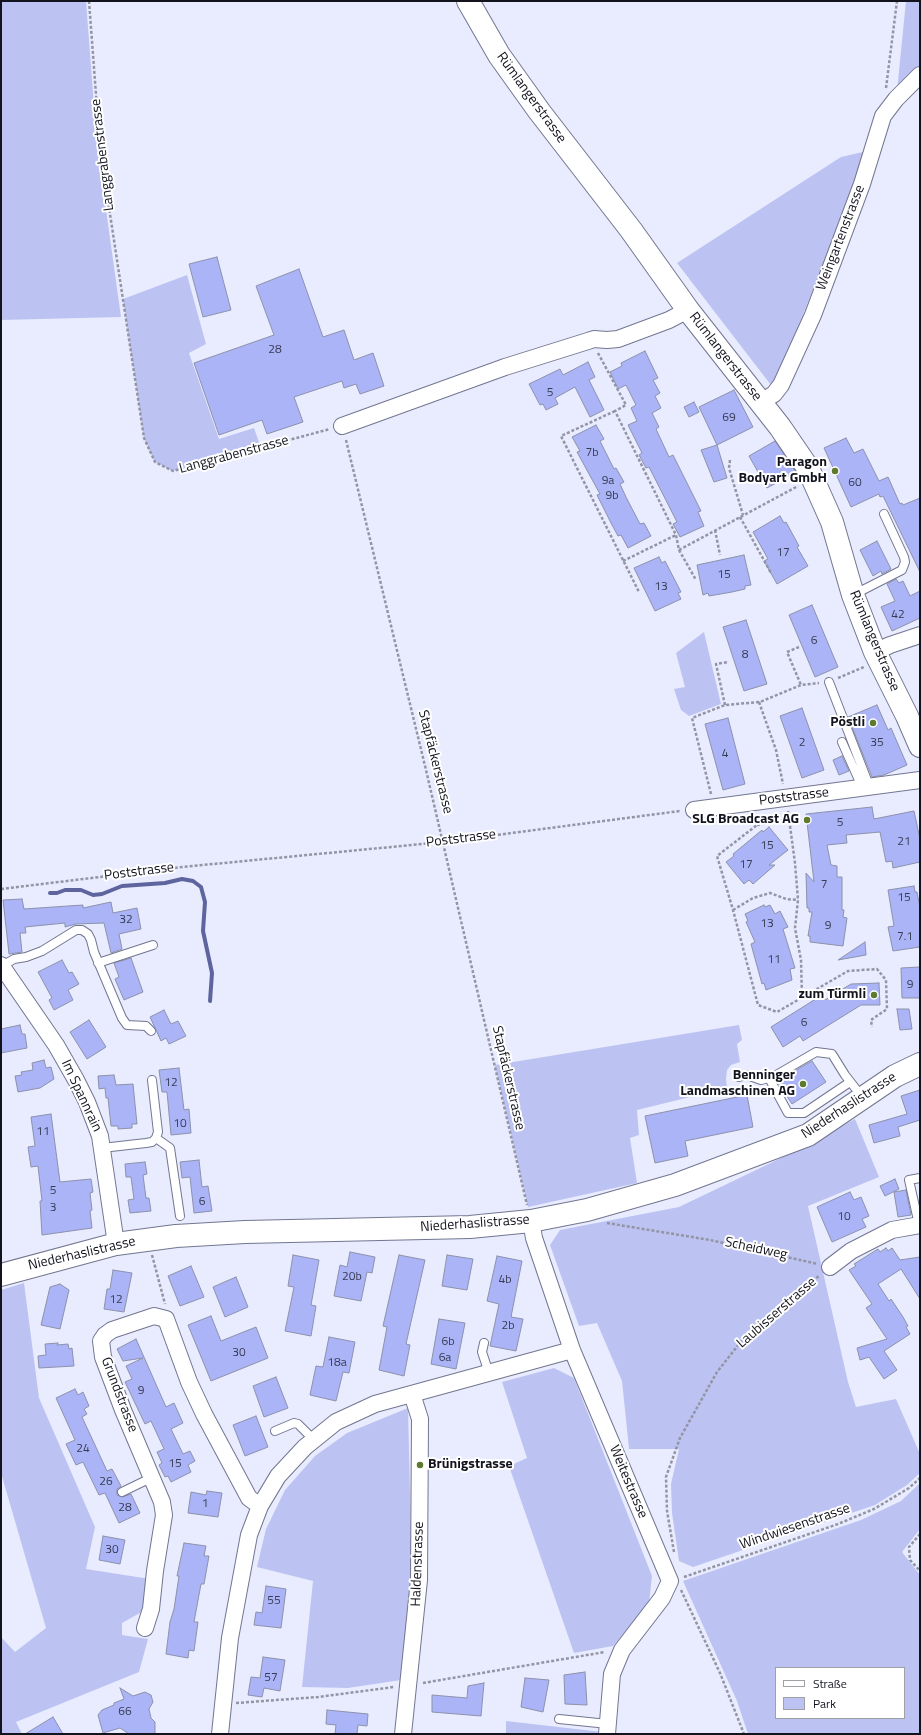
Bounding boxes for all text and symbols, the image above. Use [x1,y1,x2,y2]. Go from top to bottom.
street label: Rümlangerstrasse [492,49,570,147]
street label: Langgrabenstrasse [88,98,118,212]
street label: Weingartenstrasse [813,183,869,293]
street label: Rümlangerstrasse [685,309,765,405]
house number: 28 [268,343,282,357]
house number: 5 [547,386,553,400]
house number: 69 [722,411,736,425]
street label: Langgrabenstrasse [177,432,291,478]
house number: 7b [585,446,599,460]
place label: Paragon Bodyart GmbH [739,455,827,488]
marker: Paragon Bodyart GmbH [830,466,840,476]
house number: 9a [602,474,614,488]
house number: 60 [848,476,862,490]
house number: 9b [605,489,619,503]
house number: 17 [776,546,790,560]
house number: 15 [717,568,731,582]
house number: 13 [654,580,668,594]
street label: Rümlangerstrasse [845,588,903,694]
house number: 42 [891,608,905,622]
house number: 6 [811,634,817,648]
house number: 8 [742,648,748,662]
street label: Stapfäckerstrasse [414,708,456,816]
place label: Pöstli [830,715,865,731]
marker: Pöstli [868,718,878,728]
house number: 2 [799,736,805,750]
house number: 35 [870,736,884,750]
house number: 4 [722,747,728,761]
street label: Poststrasse [758,784,830,810]
place label: SLG Broadcast AG [692,812,799,828]
marker: SLG Broadcast AG [802,815,812,825]
house number: 5 [837,816,843,830]
street label: Poststrasse [425,826,497,852]
house number: 21 [897,835,911,849]
house number: 15 [760,839,774,853]
house number: 17 [739,858,753,872]
street label: Poststrasse [103,859,175,885]
house number: 7 [821,878,827,892]
house number: 15 [897,891,911,905]
house number: 32 [119,913,133,927]
house number: 13 [760,917,774,931]
house number: 9 [825,919,831,933]
house number: 7.1 [897,930,913,944]
house number: 11 [767,953,781,967]
house number: 9 [907,978,913,992]
place label: zum Türmli [798,987,866,1003]
marker: zum Türmli [869,990,879,1000]
house number: 6 [801,1016,807,1030]
street label: Stapfäckerstrasse [488,1024,528,1132]
street label: Im Spannrain [57,1057,105,1135]
place label: Benninger Landmaschinen AG [680,1068,795,1100]
street label: Niederhaslistrasse [798,1069,900,1143]
house number: 12 [164,1076,178,1090]
marker: Benninger Landmaschinen AG [798,1079,808,1089]
house number: 10 [173,1117,187,1131]
house number: 11 [36,1125,50,1139]
house number: 5 [50,1184,56,1198]
house number: 6 [199,1195,205,1209]
house number: 3 [50,1201,56,1215]
house number: 10 [837,1210,851,1224]
street label: Niederhaslistrasse [420,1212,530,1236]
street label: Niederhaslistrasse [27,1233,137,1275]
street label: Scheidweg [723,1234,789,1264]
house number: 20b [342,1270,362,1284]
house number: 4b [498,1273,512,1287]
street label: Laubisserstrasse [734,1274,820,1352]
house number: 12 [109,1293,123,1307]
house number: 2b [501,1319,515,1333]
house number: 6b [441,1335,455,1349]
house number: 30 [232,1346,246,1360]
house number: 6a [439,1351,451,1365]
street label: Grundstrasse [97,1355,141,1435]
house number: 18a [327,1356,347,1370]
house number: 9 [138,1384,144,1398]
house number: 24 [76,1442,90,1456]
street label: Weitestrasse [605,1443,651,1521]
house number: 15 [168,1457,182,1471]
place label: Brünigstrasse [428,1457,513,1473]
marker: Brünigstrasse [415,1460,425,1470]
house number: 26 [99,1475,113,1489]
house number: 1 [202,1497,208,1511]
street label: Windwiesenstrasse [738,1500,852,1554]
house number: 28 [118,1501,132,1515]
street label: Haldenstrasse [408,1521,428,1607]
house number: 30 [105,1543,119,1557]
house number: 55 [267,1594,281,1608]
legend [775,1667,905,1719]
house number: 57 [264,1671,278,1685]
text: Straße [813,1674,847,1693]
text: Park [813,1694,836,1713]
house number: 66 [118,1705,132,1719]

